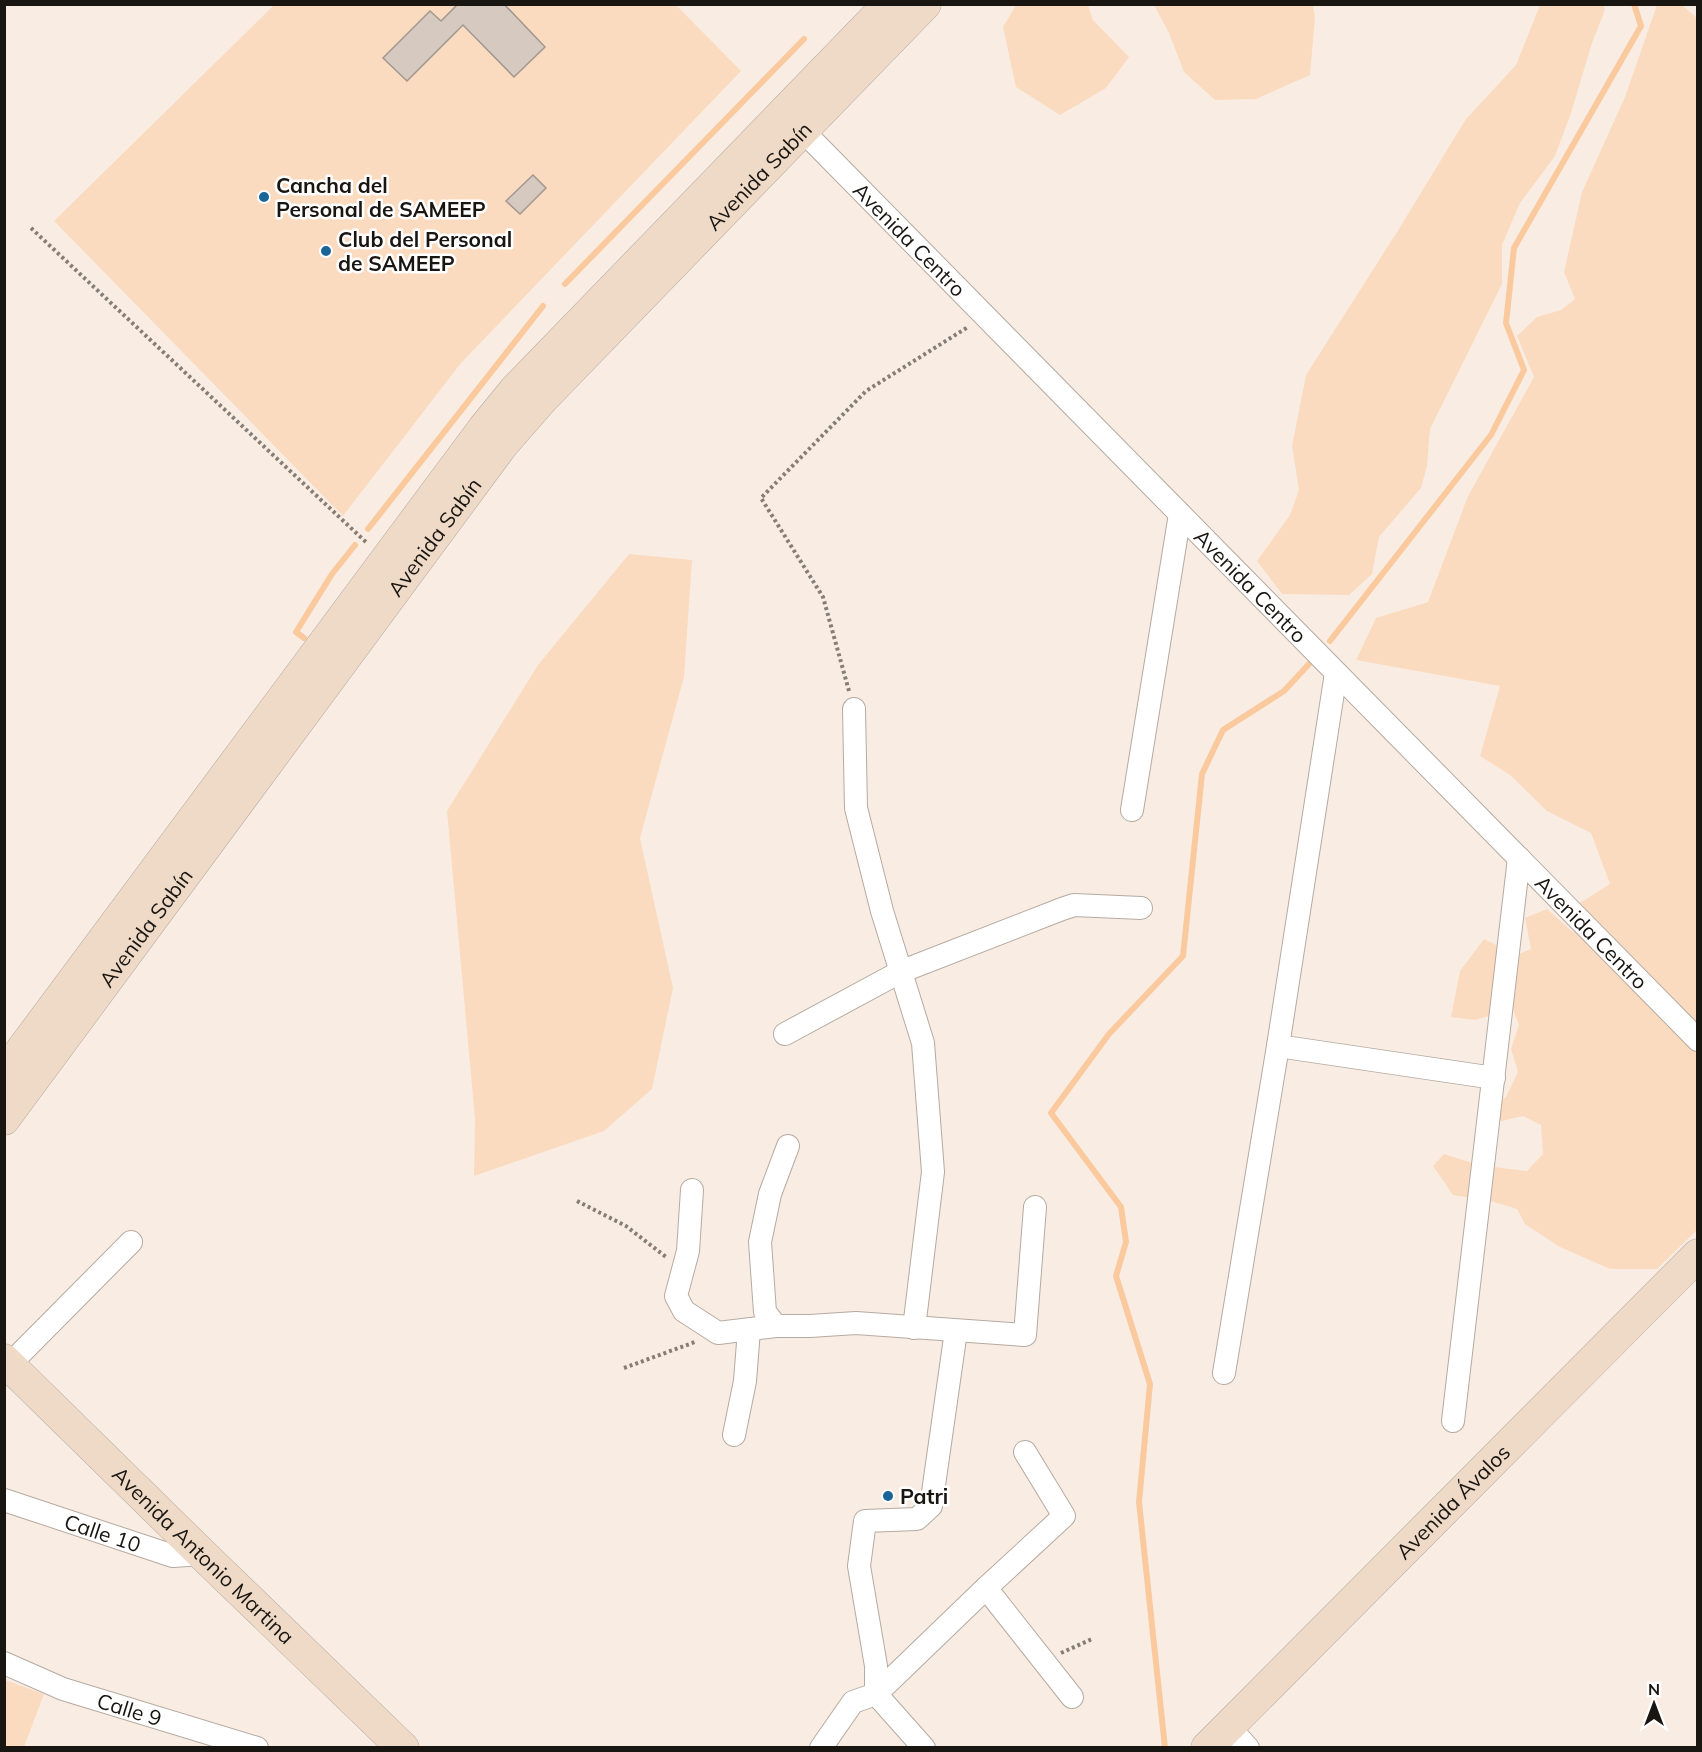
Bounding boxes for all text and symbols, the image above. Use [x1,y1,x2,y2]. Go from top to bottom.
street label: Avenida Sabín [700,116,817,235]
place label: Cancha del Personal de SAMEEP [276,172,486,222]
street label: Avenida Centro [848,177,971,302]
marker: Cancha del Personal de SAMEEP [257,190,271,204]
place label: Club del Personal de SAMEEP [338,226,512,276]
marker: Club del Personal de SAMEEP [319,244,333,258]
street label: Avenida Sabín [382,472,487,601]
street label: Avenida Centro [1189,523,1312,648]
street label: Avenida Sabín [93,863,198,992]
street label: Avenida Centro [1530,870,1653,994]
street label: Avenida Ávalos [1390,1439,1515,1564]
street label: Avenida Antonio Martina [107,1461,300,1649]
place label: Patri [900,1483,948,1509]
marker: Patri [881,1489,895,1503]
street label: Calle 10 [61,1508,144,1557]
north arrow [1624,1674,1684,1734]
text: N [1648,1679,1660,1699]
street label: Calle 9 [94,1687,165,1731]

